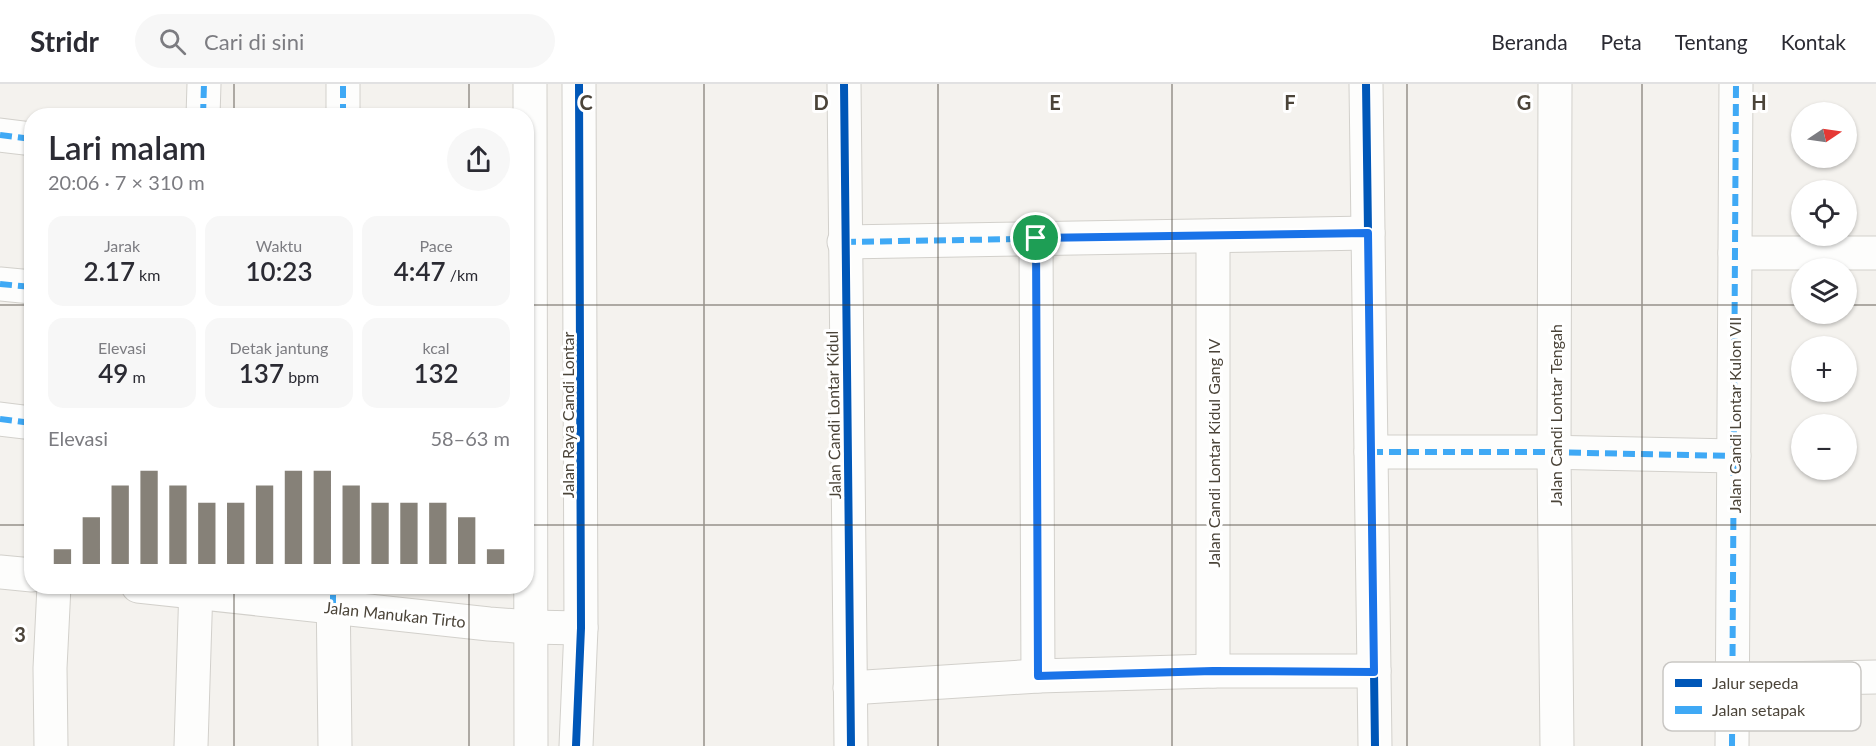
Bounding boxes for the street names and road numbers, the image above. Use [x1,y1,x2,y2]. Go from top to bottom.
street label: Jalan Candi Lontar Kulon VII [1725,317,1744,513]
street label: Jalan Candi Lontar Tengah [1546,324,1565,506]
street label: Jalan Candi Lontar Kidul [822,331,844,499]
street label: Jalan Raya Candi Lontar [558,332,577,498]
street label: Jalan Candi Lontar Kidul Gang IV [1204,338,1223,567]
street label: Jalan Manukan Tirto [323,597,467,631]

